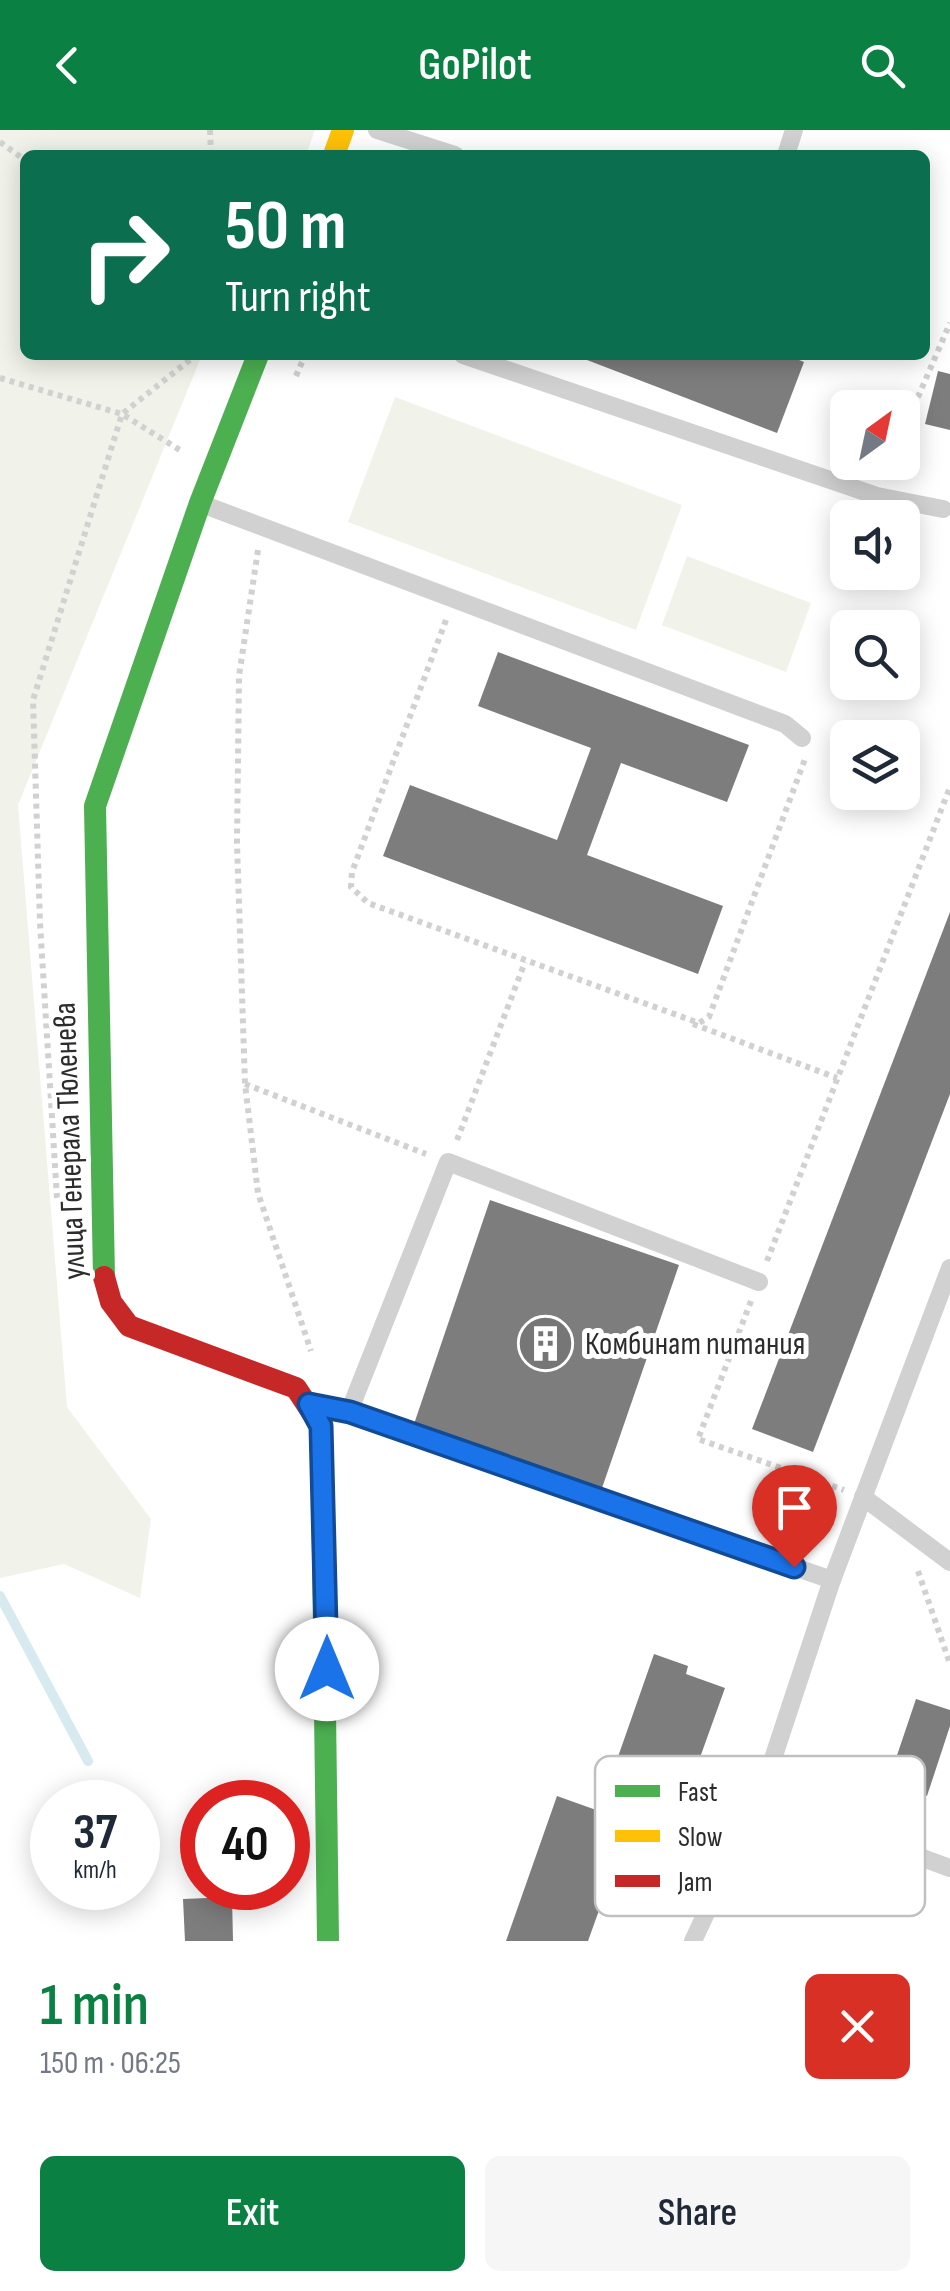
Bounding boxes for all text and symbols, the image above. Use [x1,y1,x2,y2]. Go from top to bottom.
icon: back [40,38,95,93]
text: GoPilot [418,38,532,93]
icon: search [855,38,910,93]
text: 50 m [225,185,346,269]
icon: right [60,190,190,320]
text: Turn right [225,270,371,325]
north arrow [830,390,920,480]
map controls [830,390,920,810]
button: sound [830,500,920,590]
button: search [830,610,920,700]
button: layers [830,720,920,810]
street label: улица Генерала Тюленева [46,1002,94,1280]
building icon: Комбинат питания [516,1314,576,1374]
place label: Комбинат питания [585,1325,805,1364]
pin [752,1465,837,1568]
icon: arrive [767,1480,822,1535]
position arrow [275,1617,379,1721]
legend [595,1756,925,1916]
text: Fast [678,1776,717,1809]
speed limit sign: 40 [180,1780,310,1910]
text: 37 [73,1803,117,1863]
text: Slow [678,1821,723,1854]
text: km/h [73,1855,117,1886]
text: Jam [677,1866,713,1899]
text: 1 min [40,1970,149,2042]
button: close [805,1974,910,2079]
text: 150 m · 06:25 [40,2044,181,2083]
button: Exit [40,2156,465,2271]
button: Share [485,2156,910,2271]

